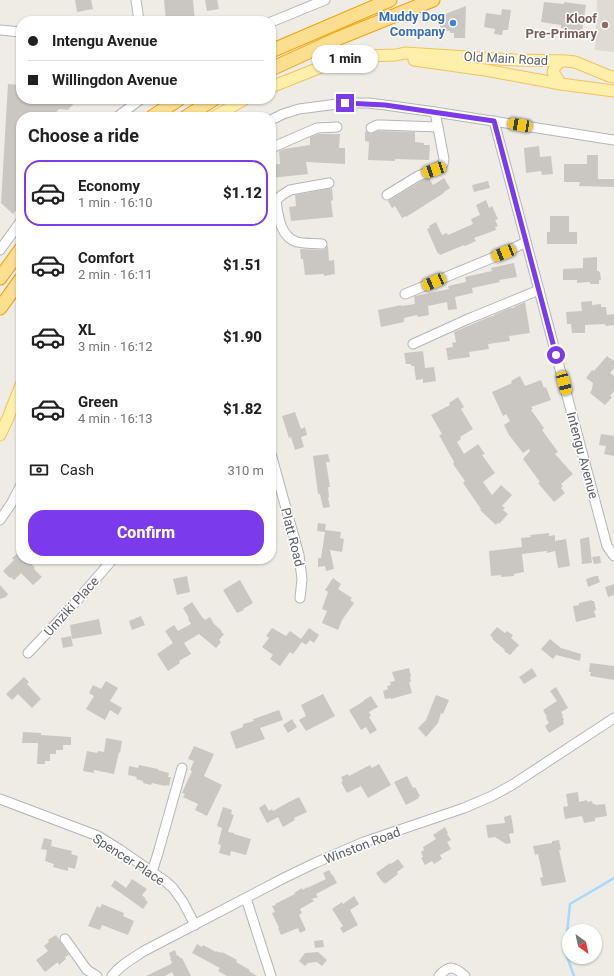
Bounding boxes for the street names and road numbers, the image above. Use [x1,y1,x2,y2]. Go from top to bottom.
street label: Old Main Road [463,49,549,68]
street label: Intengu Avenue [564,410,601,500]
street label: Platt Road [278,506,307,568]
street label: Umziki Place [41,574,102,639]
street label: Winston Road [322,824,402,867]
street label: Spencer Place [90,831,168,888]

